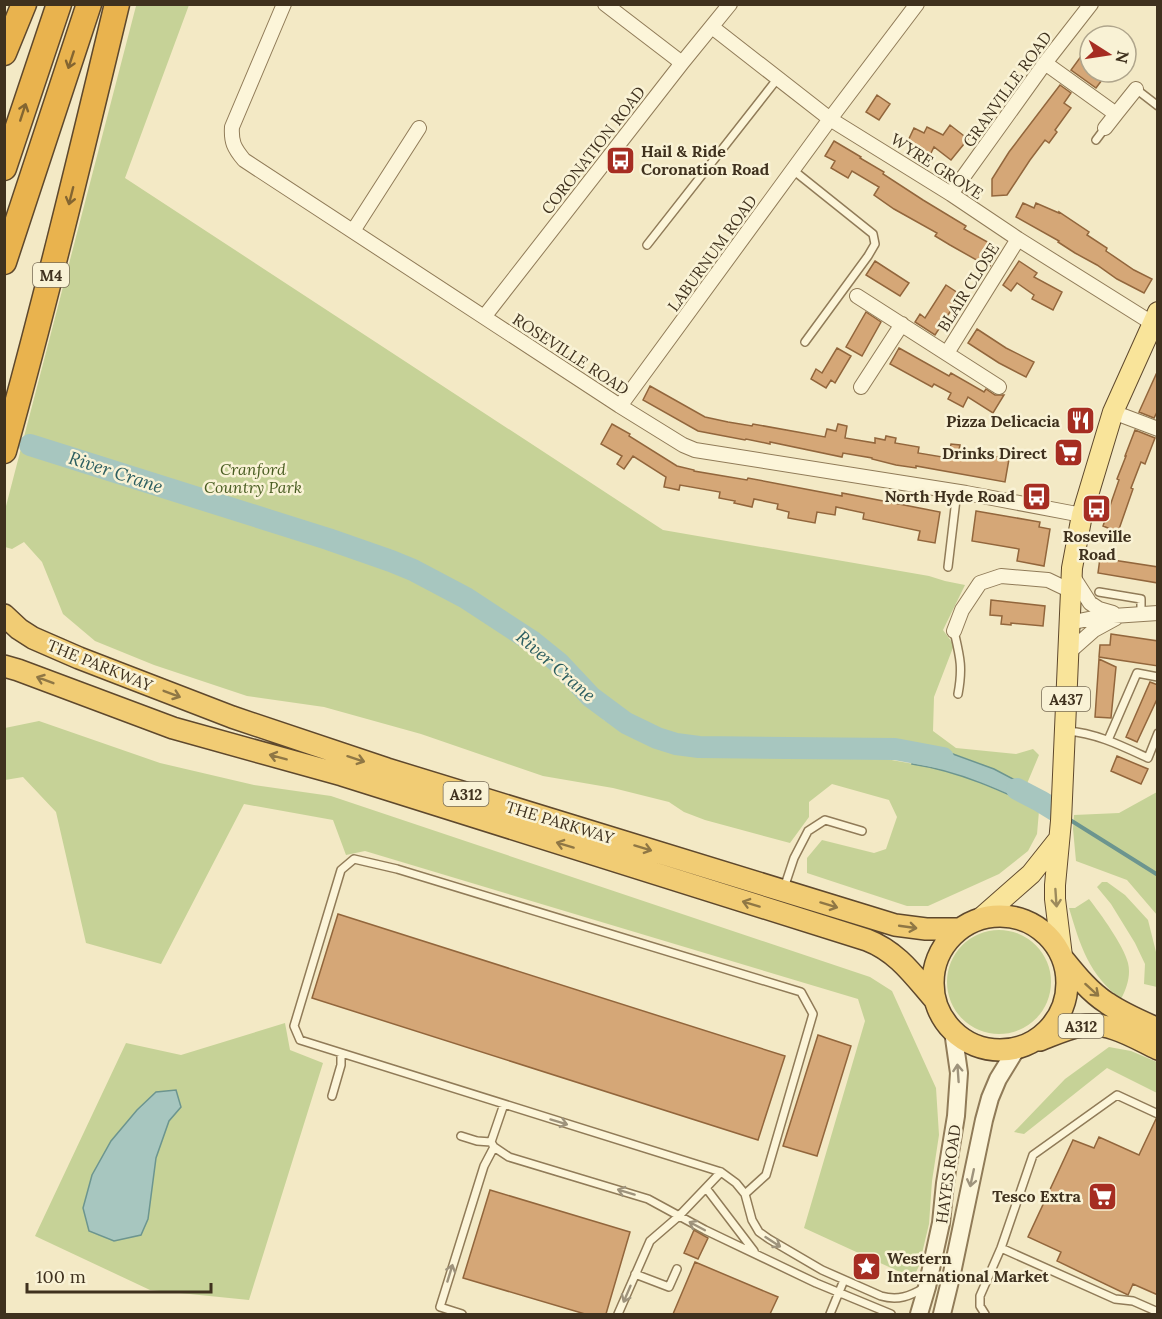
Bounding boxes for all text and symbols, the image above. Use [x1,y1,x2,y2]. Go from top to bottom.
north arrow [1078,24,1138,84]
street label: GRANVILLE ROAD [958,27,1056,151]
text: N [1112,49,1134,65]
one-way arrow [65,50,76,69]
street label: CORONATION ROAD [537,82,649,218]
one-way arrow [18,103,29,122]
street label: WYRE GROVE [887,129,987,203]
place label: Hail & Ride Coronation Road [641,141,770,179]
bus stop icon: Hail & Ride Coronation Road [604,144,636,176]
one-way arrow [65,186,76,205]
street label: LABURNUM ROAD [663,191,761,315]
street label: BLAIR CLOSE [933,239,1003,335]
road number: M4 [33,263,69,287]
street label: ROSEVILLE ROAD [509,309,633,399]
restaurant icon: Pizza Delicacia [1065,405,1097,437]
place label: Pizza Delicacia [946,411,1061,431]
supermarket icon: Drinks Direct [1052,437,1084,469]
place label: Drinks Direct [942,443,1047,463]
water label: River Crane [66,446,166,498]
park label: Cranford Country Park [204,459,302,497]
bus stop icon: North Hyde Road [1020,480,1052,512]
place label: North Hyde Road [884,486,1015,506]
bus stop icon: Roseville Road [1081,492,1113,524]
place label: Roseville Road [1063,526,1132,564]
water label: River Crane [512,625,600,707]
street label: THE PARKWAY [44,635,156,696]
one-way arrow [36,674,54,685]
road number: A437 [1042,687,1090,711]
one-way arrow [163,690,181,701]
one-way arrow [269,751,288,763]
one-way arrow [346,754,365,765]
road number: A312 [444,782,488,806]
street label: THE PARKWAY [504,796,617,848]
one-way arrow [556,839,575,850]
one-way arrow [633,843,652,854]
one-way arrow [1050,887,1061,907]
one-way arrow [742,897,761,908]
one-way arrow [819,900,838,911]
one-way arrow [898,921,917,932]
one-way arrow [1084,983,1099,997]
road number: A312 [1058,1014,1104,1038]
one-way arrow [952,1064,963,1084]
one-way arrow [549,1117,568,1128]
street label: HAYES ROAD [931,1123,965,1225]
one-way arrow [966,1167,977,1187]
supermarket icon: Tesco Extra [1086,1180,1118,1212]
one-way arrow [617,1186,636,1197]
place label: Tesco Extra [992,1186,1082,1206]
one-way arrow [688,1219,706,1231]
one-way arrow [765,1236,781,1248]
place label: Western International Market [887,1248,1049,1286]
place icon: Western International Market [850,1251,882,1283]
scale bar [27,1256,212,1294]
one-way arrow [445,1264,456,1283]
text: 100 m [36,1265,86,1288]
one-way arrow [621,1285,632,1303]

